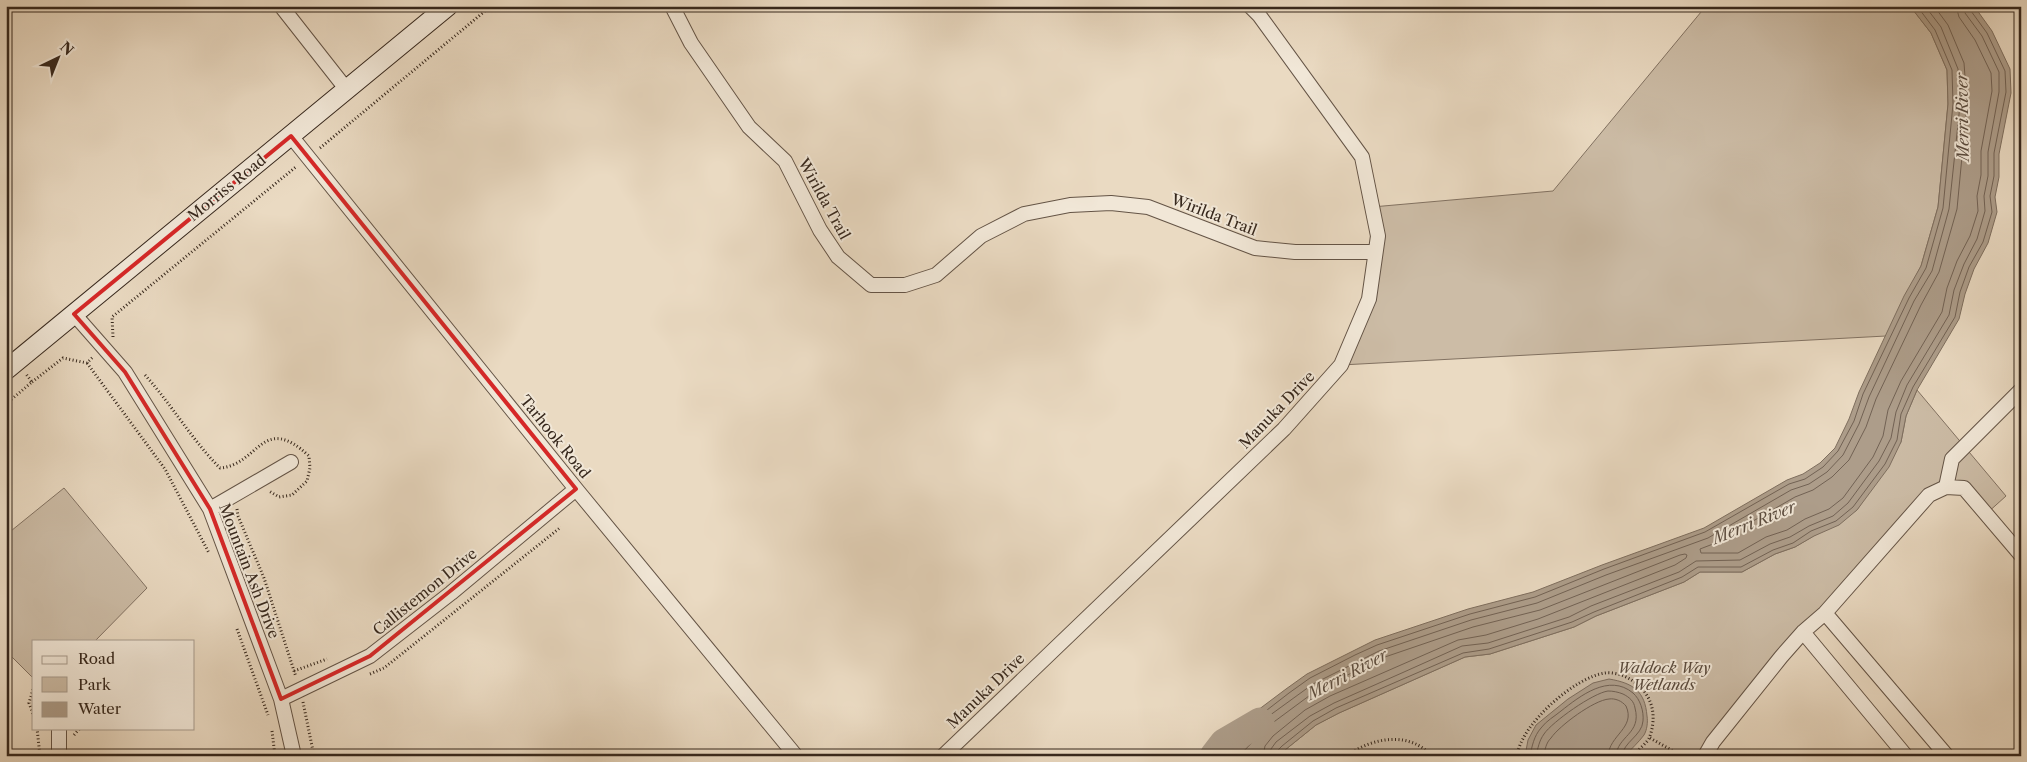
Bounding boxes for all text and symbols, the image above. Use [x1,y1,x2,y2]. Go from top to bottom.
north arrow [32,32,82,82]
text: N [56,38,77,59]
water label: Merri River [1951,71,1973,163]
street label: Morriss Road [184,150,270,225]
street label: Wirilda Trail [794,154,855,243]
street label: Wirilda Trail [1168,189,1260,240]
street label: Manuka Drive [1235,367,1318,452]
street label: Tarhook Road [516,391,595,482]
water label: Merri River [1707,496,1800,549]
street label: Mountain Ash Drive [215,501,284,641]
street label: Callistemon Drive [369,544,481,639]
legend [32,640,195,730]
water label: Merri River [1301,644,1392,705]
text: Road [78,649,115,668]
street label: Manuka Drive [943,649,1028,732]
park label: Waldock Way Wetlands [1618,658,1711,694]
text: Park [78,675,112,694]
text: Water [77,699,122,718]

